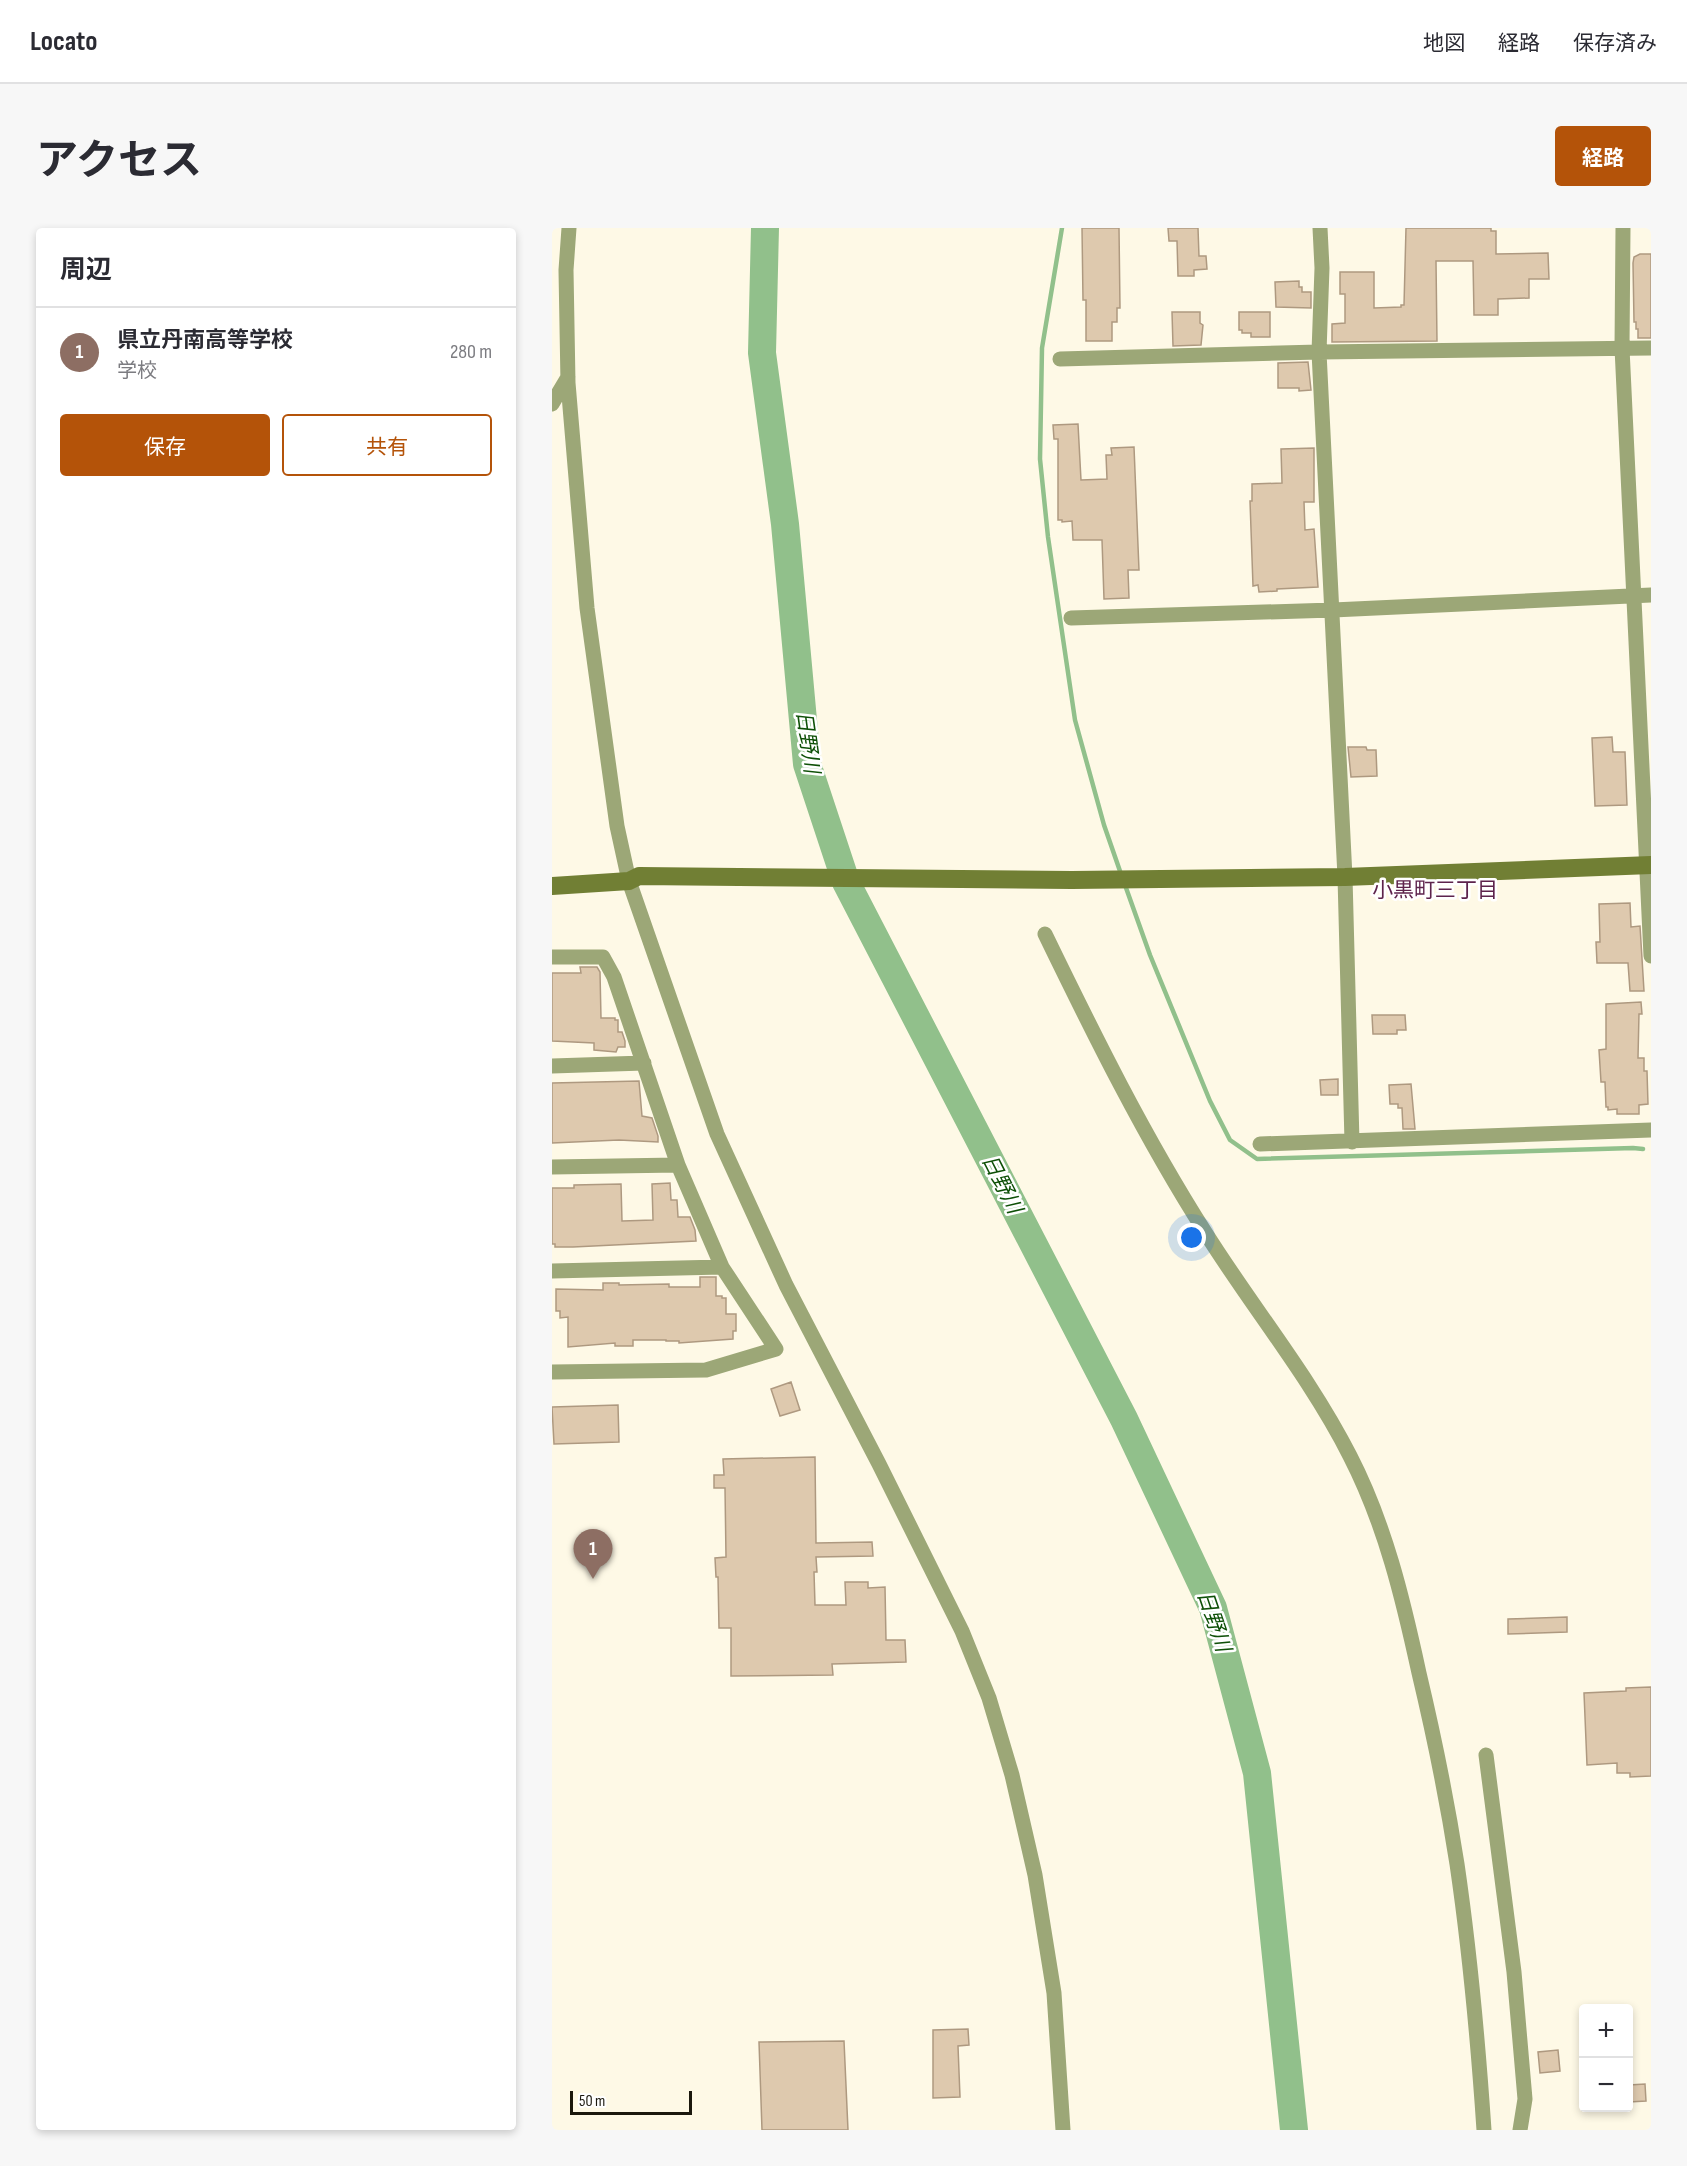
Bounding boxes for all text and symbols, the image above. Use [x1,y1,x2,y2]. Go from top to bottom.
text: Locato [30,25,97,58]
text: 地図 [1423,31,1465,56]
text: 経路 [1498,31,1540,56]
text: 保存済み [1573,31,1657,56]
button: 経路 [1555,126,1651,186]
text: アクセス [36,136,202,187]
text: 周辺 [60,255,112,286]
text: 県立丹南高等学校 [117,327,293,354]
text: 1 [76,340,83,364]
text: 280 m [450,340,492,364]
text: 学校 [117,359,157,383]
button: 保存 [60,414,270,476]
button: 共有 [282,414,492,476]
water label: 日野川 [791,709,825,777]
district label: 小黒町三丁目 [1372,878,1498,903]
water label: 日野川 [976,1150,1028,1220]
your location [1177,1223,1206,1252]
pin: 1 [574,1530,612,1579]
water label: 日野川 [1191,1587,1236,1657]
map controls [1579,2004,1633,2112]
button: + [1579,2004,1633,2058]
button: − [1579,2058,1633,2112]
scale bar [570,2088,692,2116]
text: 50 m [579,2092,605,2111]

